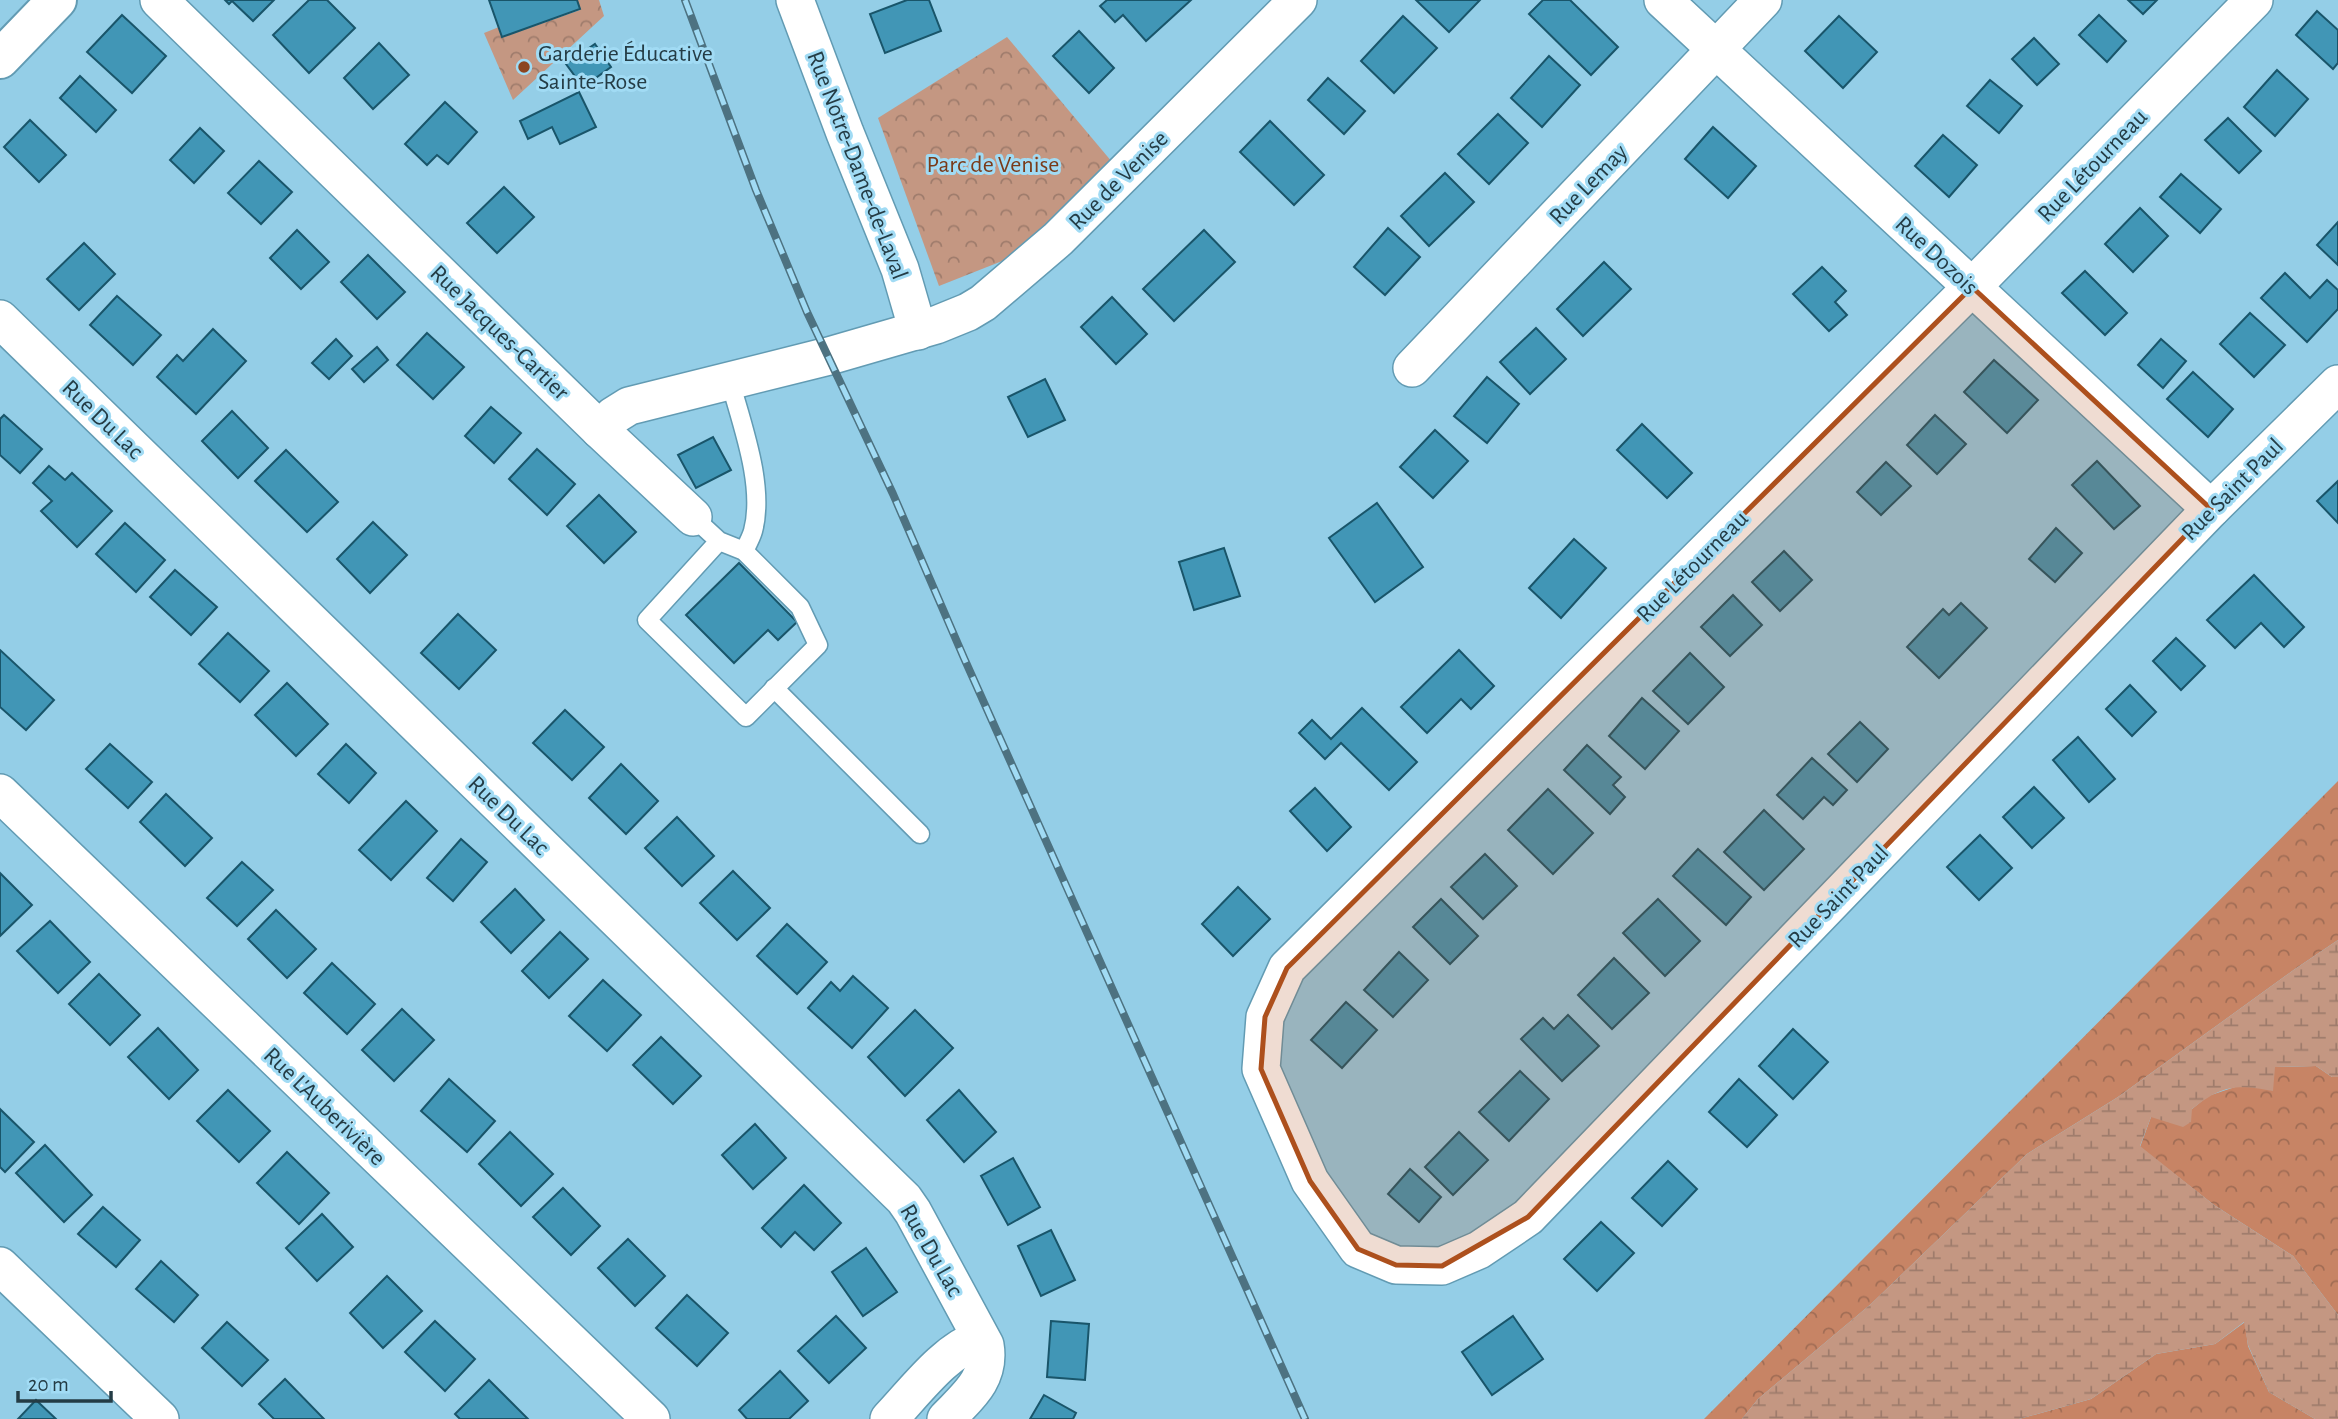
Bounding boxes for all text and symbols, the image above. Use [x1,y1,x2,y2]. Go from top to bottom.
place label: Garderie Éducative Sainte-Rose [538,40,713,94]
street label: Rue Notre-Dame-de-Laval [802,48,912,283]
marker: Garderie Éducative Sainte-Rose [516,59,532,75]
street label: Rue Létourneau [2033,105,2152,227]
street label: Rue de Venise [1065,127,1173,235]
street label: Rue Lemay [1545,140,1632,229]
park label: Parc de Venise [927,153,1059,177]
street label: Rue Dozois [1890,212,1982,300]
street label: Rue Jacques-Cartier [425,261,573,405]
street label: Rue Du Lac [57,376,147,464]
street label: Rue Saint Paul [2177,434,2288,545]
street label: Rue Létourneau [1632,506,1753,627]
street label: Rue Du Lac [463,772,553,860]
street label: Rue Saint Paul [1784,841,1894,953]
street label: Rue L'Auberivière [259,1043,390,1170]
street label: Rue Du Lac [895,1200,967,1301]
scale bar [18,1360,110,1404]
text: 20 m [28,1374,69,1395]

